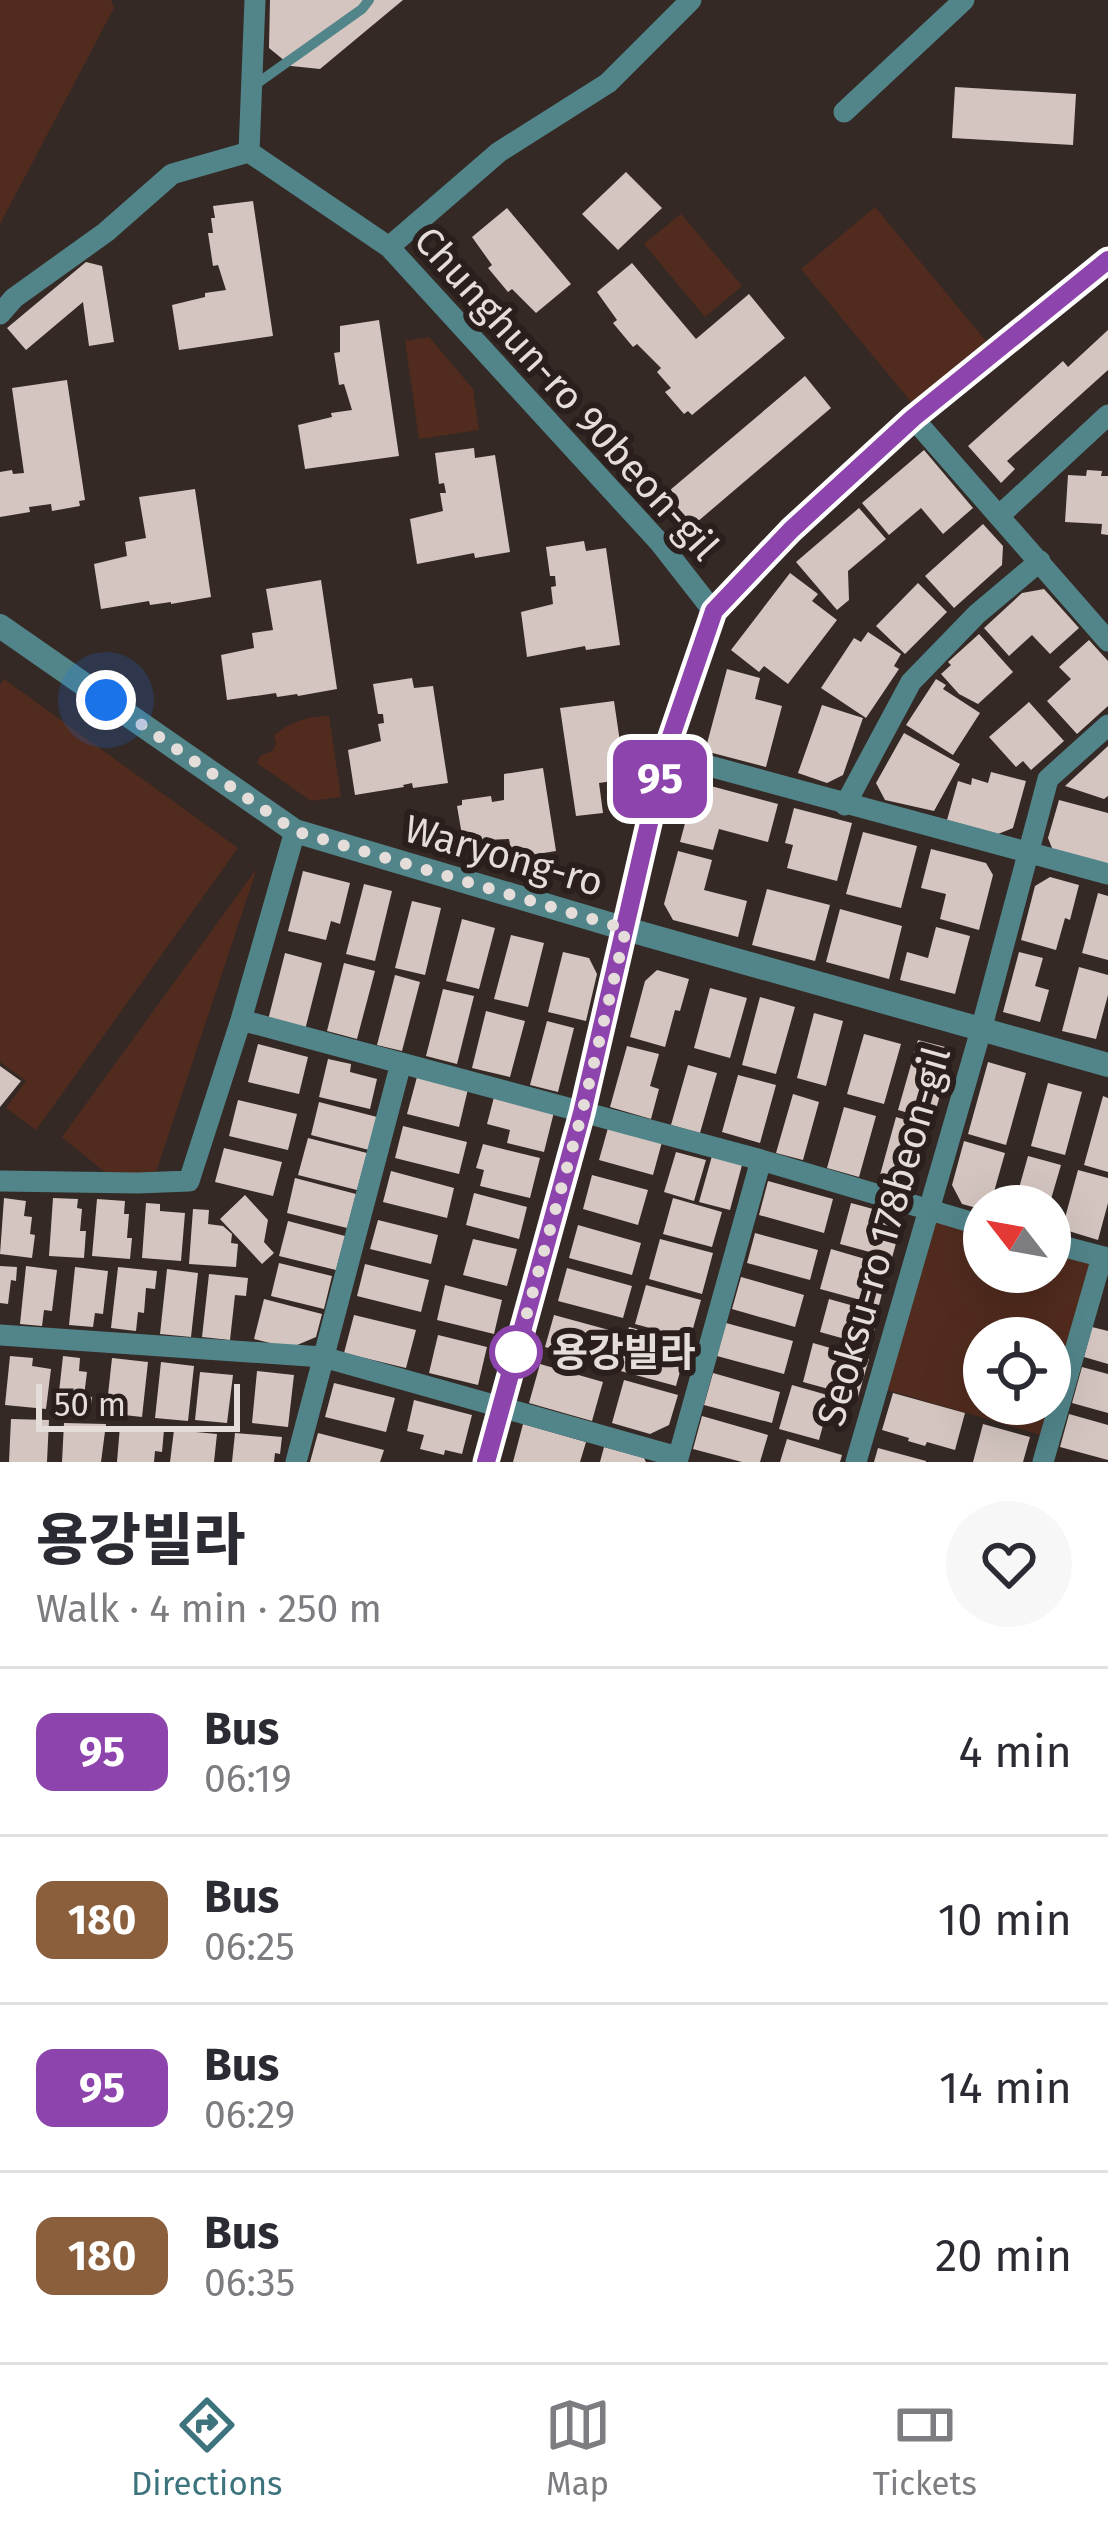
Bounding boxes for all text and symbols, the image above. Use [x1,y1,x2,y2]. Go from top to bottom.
street label: Chunghun-ro 90beon-gil [405,218,728,570]
your location [76,670,136,730]
line badge: 95 [606,740,714,818]
text: 95 [637,754,683,804]
street label: Waryong-ro [399,806,608,906]
street label: Seoksu-ro 178beon-gil [808,1041,960,1431]
north arrow [963,1185,1071,1293]
map controls [963,1185,1071,1425]
button: locate [963,1317,1071,1425]
marker: 용강빌라 [491,1327,541,1377]
place label: 용강빌라 [552,1330,696,1376]
scale bar [36,1378,240,1431]
text: 50 m [54,1385,126,1425]
button: heart [946,1501,1072,1627]
text: 용강빌라 [36,1507,246,1575]
text: Walk · 4 min · 250 m [36,1586,382,1632]
text: Bus [204,1702,279,1756]
text: 4 min [959,1725,1072,1779]
text: 95 [79,1727,125,1777]
text: 06:19 [204,1756,292,1802]
text: Bus [204,1870,279,1924]
text: 10 min [938,1893,1072,1947]
text: 180 [68,1895,136,1945]
text: 06:25 [204,1924,295,1970]
text: Bus [204,2038,279,2092]
text: 14 min [939,2061,1072,2115]
text: 95 [79,2063,125,2113]
text: 06:29 [204,2092,295,2138]
text: Bus [204,2206,279,2260]
text: 20 min [935,2229,1072,2283]
text: 180 [68,2231,136,2281]
text: 06:35 [204,2260,295,2306]
tab: Directions [131,2392,282,2504]
tab: Map [545,2392,611,2504]
tab: Tickets [873,2392,977,2504]

